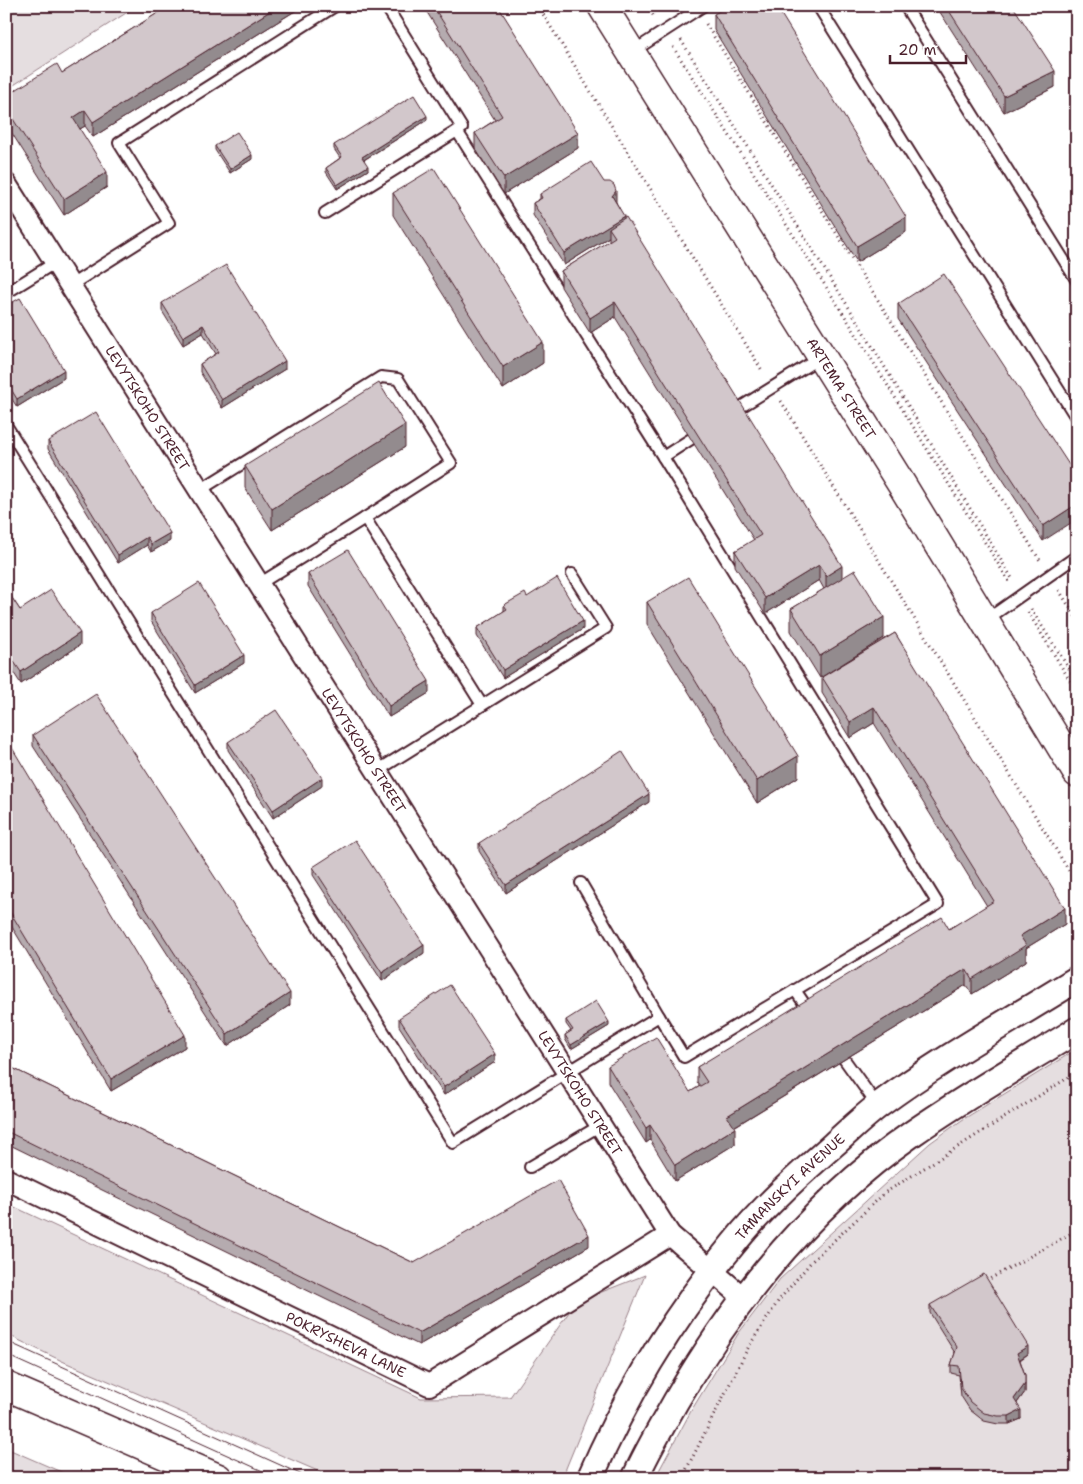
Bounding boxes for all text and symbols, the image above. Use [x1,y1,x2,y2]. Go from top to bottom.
scale bar [890,32,967,64]
text: 20 m [898,40,937,60]
street label: ARTEMA STREET [803,334,880,443]
street label: LEVYTSKOHO STREET [101,342,194,474]
street label: LEVYTSKOHO STREET [318,685,410,817]
street label: LEVYTSKOHO STREET [534,1027,627,1159]
street label: TAMANSKYI AVENUE [731,1130,849,1244]
street label: POKRYSHEVA LANE [283,1308,409,1382]

